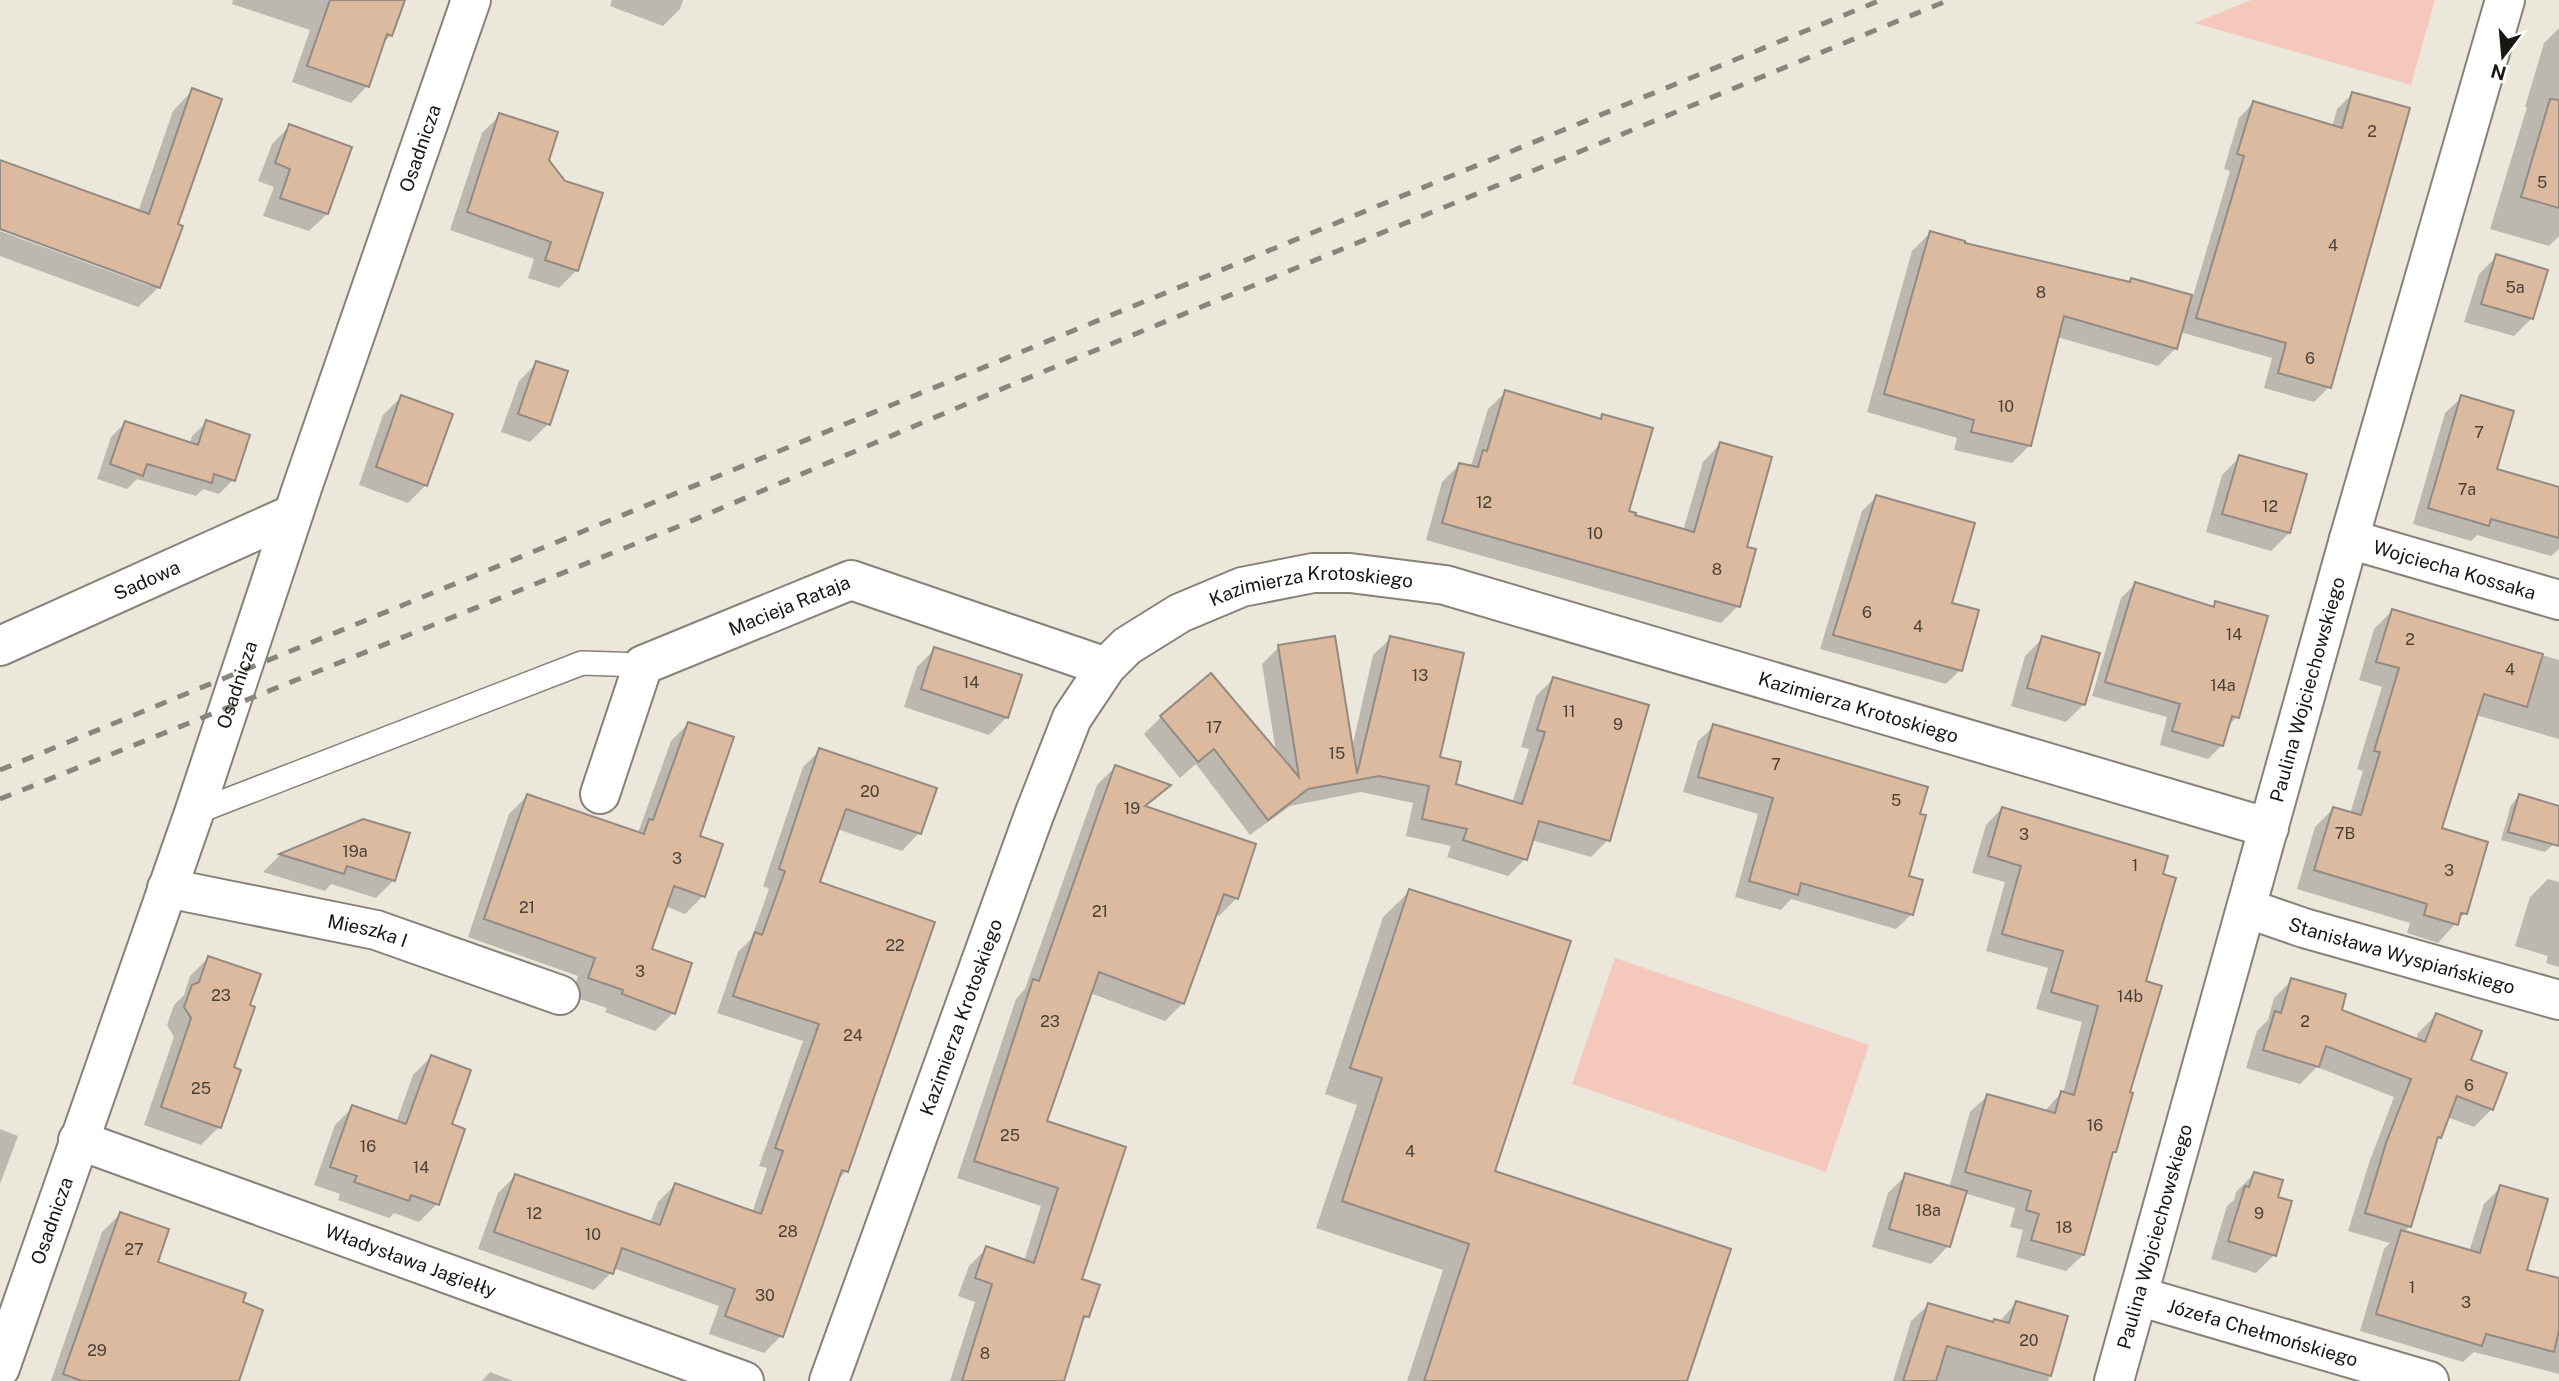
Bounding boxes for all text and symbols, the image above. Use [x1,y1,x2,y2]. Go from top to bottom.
north arrow [2468,21,2538,91]
text: N [2488,60,2508,85]
street label: Osadnicza [394,102,445,195]
house number: 2 [2367,122,2377,141]
house number: 5 [2537,173,2547,192]
house number: 4 [2328,236,2338,255]
house number: 5a [2505,278,2525,297]
house number: 8 [2036,283,2046,302]
house number: 6 [2305,349,2315,368]
house number: 10 [1998,397,2014,416]
house number: 7 [2474,423,2484,442]
house number: 7a [2458,480,2476,499]
house number: 12 [1476,493,1492,512]
house number: 12 [2262,497,2278,516]
house number: 10 [1587,524,1603,543]
street label: Wojciecha Kossaka [2371,536,2539,604]
street label: Sadowa [110,555,183,604]
house number: 8 [1712,560,1722,579]
street label: Kazimierza Krotoskiego [1206,561,1414,611]
street label: Macieja Rataja [725,571,853,640]
street label: Paulina Wojciechowskiego [2265,574,2349,805]
house number: 6 [1862,603,1872,622]
house number: 4 [1913,617,1923,636]
house number: 14 [2226,625,2242,644]
house number: 2 [2405,630,2415,649]
street label: Osadnicza [212,638,261,731]
house number: 4 [2505,660,2515,679]
house number: 13 [1412,666,1428,685]
street label: Kazimierza Krotoskiego [1756,667,1961,747]
house number: 14 [963,673,979,692]
house number: 14a [2210,676,2236,695]
house number: 11 [1562,702,1576,721]
house number: 9 [1613,715,1623,734]
house number: 17 [1206,718,1222,737]
house number: 15 [1329,744,1345,763]
house number: 7 [1771,755,1781,774]
house number: 20 [860,782,880,801]
house number: 5 [1891,791,1901,810]
house number: 19 [1124,799,1140,818]
house number: 7B [2335,824,2355,843]
house number: 3 [2019,825,2029,844]
house number: 19a [342,842,368,861]
house number: 3 [672,849,682,868]
house number: 1 [2132,856,2138,875]
house number: 3 [2444,861,2454,880]
house number: 21 [519,898,535,917]
house number: 21 [1092,902,1108,921]
street label: Mieszka I [326,910,411,951]
street label: Stanisława Wyspiańskiego [2286,913,2518,998]
street label: Kazimierza Krotoskiego [915,916,1006,1118]
house number: 22 [885,936,905,955]
house number: 3 [635,962,645,981]
house number: 23 [211,986,231,1005]
house number: 14b [2117,987,2143,1006]
house number: 23 [1040,1012,1060,1031]
house number: 2 [2300,1012,2310,1031]
house number: 24 [843,1026,863,1045]
house number: 6 [2464,1076,2474,1095]
house number: 25 [191,1079,211,1098]
house number: 16 [2087,1116,2103,1135]
street label: Paulina Wojciechowskiego [2112,1121,2196,1352]
house number: 25 [1000,1126,1020,1145]
house number: 16 [360,1137,376,1156]
house number: 4 [1405,1142,1415,1161]
house number: 14 [413,1158,429,1177]
street label: Osadnicza [26,1174,77,1267]
house number: 18a [1915,1201,1941,1220]
house number: 12 [526,1204,542,1223]
house number: 9 [2254,1204,2264,1223]
house number: 18 [2056,1218,2072,1237]
street label: Władysława Jagiełły [322,1219,500,1302]
house number: 28 [778,1222,798,1241]
house number: 10 [585,1225,601,1244]
house number: 27 [124,1240,144,1259]
house number: 1 [2409,1278,2415,1297]
house number: 30 [755,1286,775,1305]
house number: 3 [2461,1293,2471,1312]
street label: Józefa Chełmońskiego [2165,1294,2361,1371]
house number: 20 [2019,1331,2039,1350]
house number: 29 [87,1341,107,1360]
house number: 8 [980,1344,990,1363]

